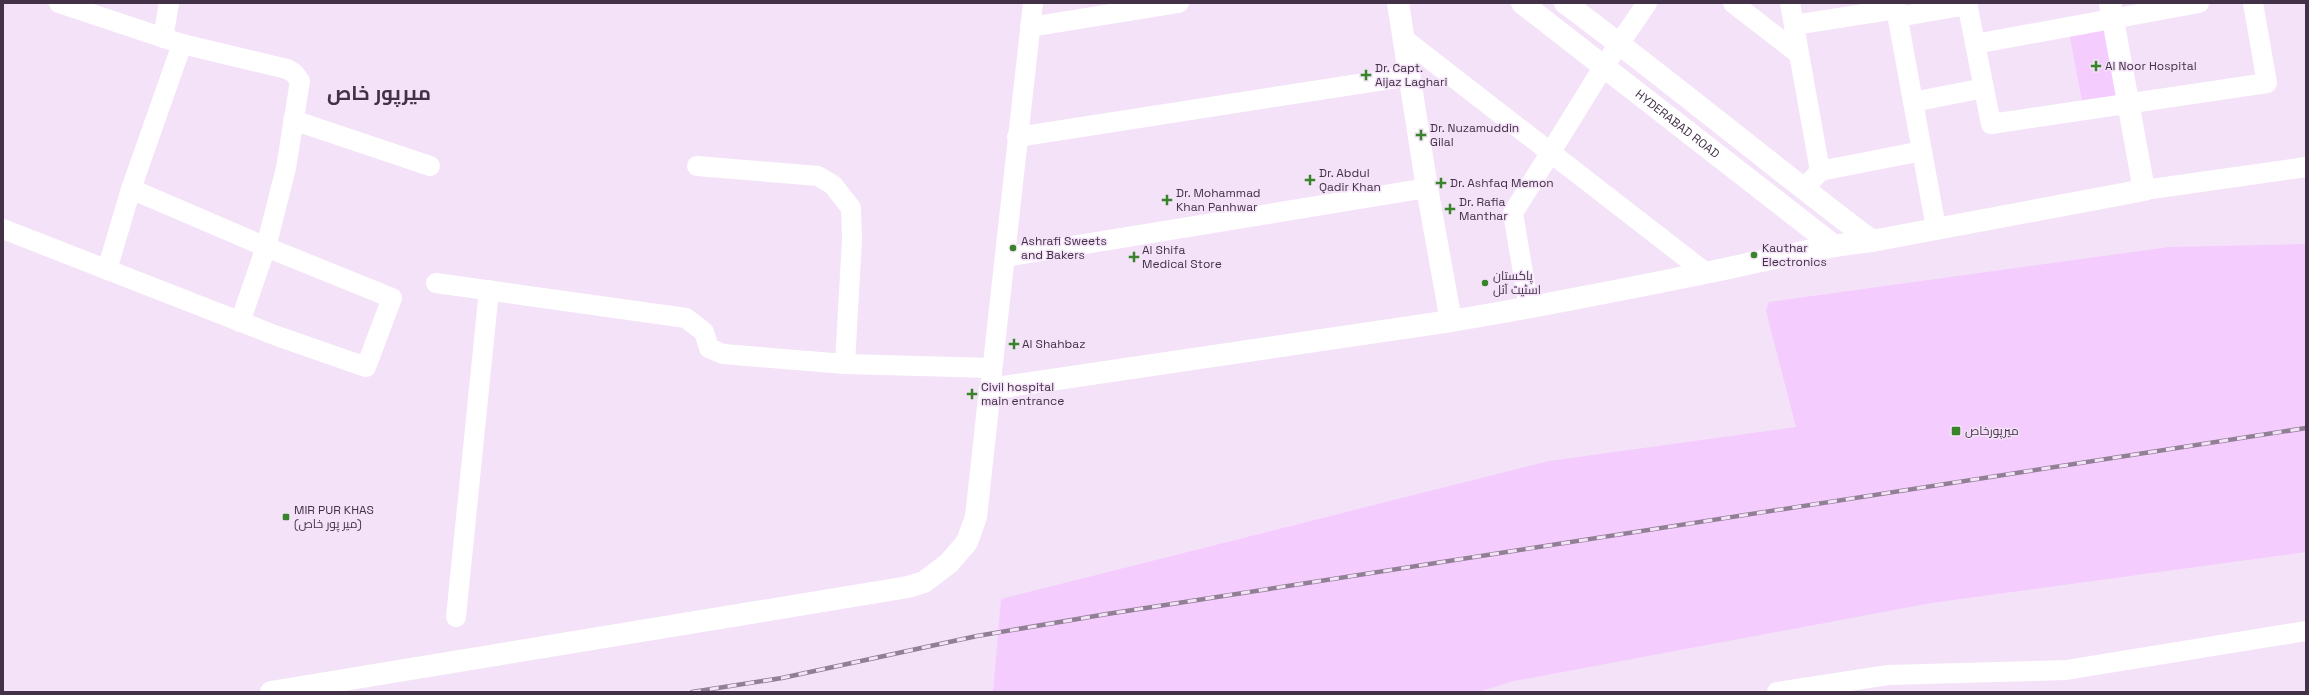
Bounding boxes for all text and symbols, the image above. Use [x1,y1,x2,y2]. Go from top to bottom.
place label: Al Noor Hospital [2105,58,2197,74]
place label: Dr. Capt. Aijaz Laghari [1375,60,1447,90]
marker: Al Noor Hospital [2090,60,2102,72]
marker: Dr. Capt. Aijaz Laghari [1360,69,1372,81]
district label: میرپور خاص [327,80,431,107]
street label: HYDERABAD ROAD [1632,86,1723,162]
place label: Dr. Nuzamuddin Gilal [1430,120,1519,150]
marker: Dr. Nuzamuddin Gilal [1415,129,1427,141]
place label: Dr. Abdul Qadir Khan [1319,165,1381,195]
marker: Dr. Abdul Qadir Khan [1304,174,1316,186]
place label: Dr. Ashfaq Memon [1450,175,1554,191]
marker: Dr. Ashfaq Memon [1435,177,1447,189]
place label: Dr. Mohammad Khan Panhwar [1176,185,1261,215]
marker: Dr. Mohammad Khan Panhwar [1161,194,1173,206]
place label: Dr. Rafia Manthar [1459,194,1508,224]
marker: Dr. Rafia Manthar [1444,203,1456,215]
place label: Ashrafi Sweets and Bakers [1021,233,1107,263]
place label: Kauthar Electronics [1762,240,1827,270]
place label: Al Shifa Medical Store [1142,242,1222,272]
marker: Ashrafi Sweets and Bakers [1008,243,1018,253]
marker: Kauthar Electronics [1749,250,1759,260]
marker: Al Shifa Medical Store [1129,252,1139,262]
place label: پاکستان اسٹیٹ آئل [1493,268,1541,298]
marker: پاکستان اسٹیٹ آئل [1480,278,1490,288]
place label: Al Shahbaz [1022,336,1085,352]
marker: Al Shahbaz [1009,339,1019,349]
place label: Civil hospital main entrance [981,379,1064,409]
marker: Civil hospital main entrance [966,388,978,400]
place label: ميرپورخاص [1965,423,2019,440]
marker: ميرپورخاص [1950,425,1962,437]
place label: MIR PUR KHAS (میر پور خاص) [294,502,374,533]
marker: MIR PUR KHAS (میر پور خاص) [281,512,291,522]

